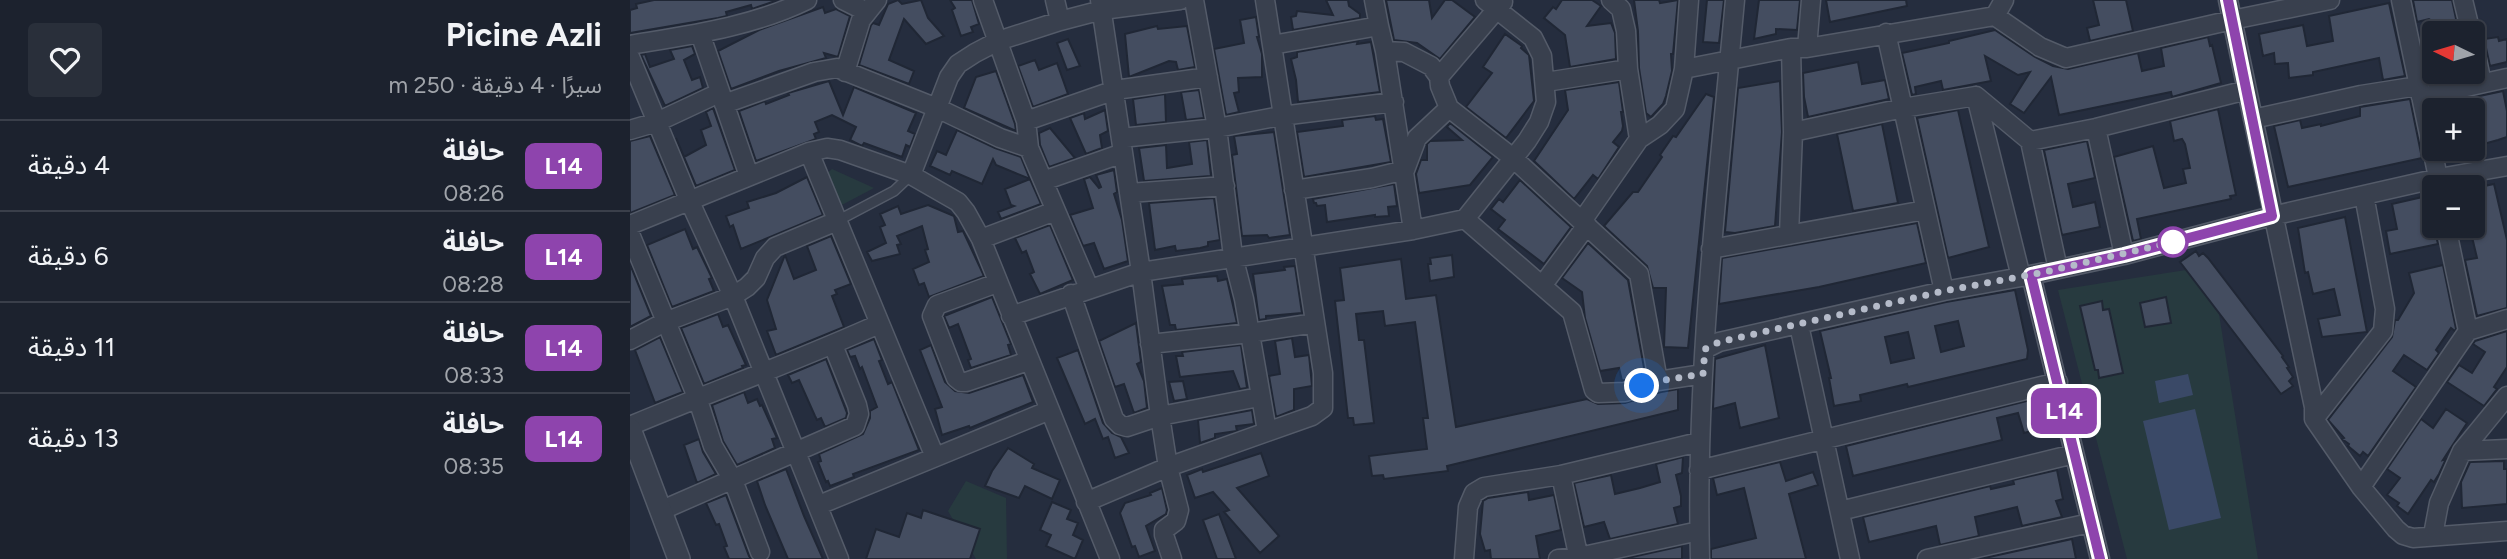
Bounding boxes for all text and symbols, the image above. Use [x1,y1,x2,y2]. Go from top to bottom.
text: Picine Azli [446,15,602,54]
north arrow [2422,21,2485,84]
map controls [2422,21,2485,238]
button: heart [28,23,102,97]
text: سيرًا · 4 دقيقة · 250 m [389,71,602,99]
button: + [2422,98,2485,161]
text: حافلة [443,135,504,167]
text: 4 دقيقة [28,149,110,181]
text: L14 [544,151,583,180]
button: − [2422,175,2485,238]
text: 08:26 [443,179,504,207]
text: حافلة [443,226,504,258]
unlabelled marker [2158,227,2188,257]
text: 6 دقيقة [28,240,108,272]
text: L14 [544,242,583,271]
text: 08:28 [442,270,504,298]
text: حافلة [443,317,504,349]
text: 11 دقيقة [28,331,115,363]
text: L14 [544,333,583,362]
text: 08:33 [444,361,504,389]
your location [1624,368,1659,403]
line badge: L14 [2024,388,2104,434]
text: L14 [2045,396,2083,425]
text: حافلة [443,408,504,440]
text: 13 دقيقة [28,422,119,454]
text: L14 [544,424,583,453]
text: 08:35 [444,452,504,480]

